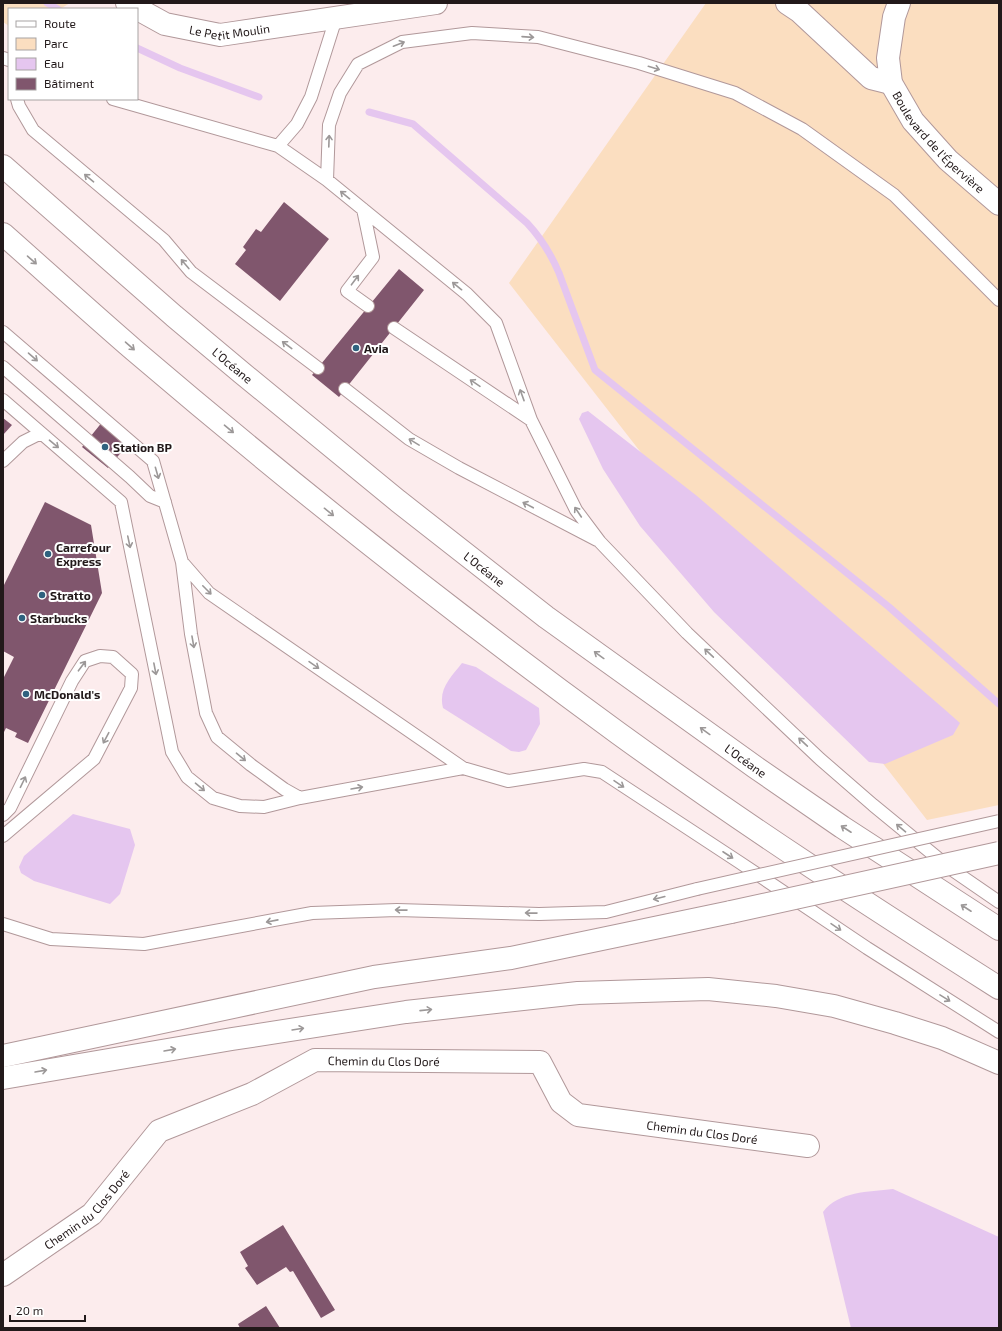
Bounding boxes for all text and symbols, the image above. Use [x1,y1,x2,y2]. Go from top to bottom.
legend [8,8,138,100]
text: Route [44,16,76,30]
street label: Le Petit Moulin [188,21,271,42]
one-way arrow [521,33,534,40]
text: Parc [44,36,68,50]
one-way arrow [393,40,405,48]
text: Eau [44,56,64,70]
one-way arrow [647,65,660,72]
text: Bâtiment [44,76,95,90]
street label: Boulevard de l'Épervière [890,89,988,196]
one-way arrow [325,135,332,148]
one-way arrow [83,173,94,182]
one-way arrow [340,191,351,199]
one-way arrow [27,255,37,264]
one-way arrow [180,259,189,270]
one-way arrow [351,275,359,286]
one-way arrow [451,282,462,290]
one-way arrow [124,341,134,350]
one-way arrow [281,341,292,349]
place label: Avia [364,341,389,355]
marker: Avia [351,343,361,353]
street label: L’Océane [210,344,256,386]
one-way arrow [27,352,37,361]
one-way arrow [470,379,481,387]
one-way arrow [517,389,525,401]
one-way arrow [224,425,235,434]
one-way arrow [408,437,420,445]
one-way arrow [48,439,59,448]
place label: Station BP [113,440,173,454]
marker: Station BP [100,442,110,452]
one-way arrow [154,467,161,480]
one-way arrow [522,500,534,508]
one-way arrow [574,507,582,518]
one-way arrow [324,508,335,517]
one-way arrow [126,535,134,548]
place label: Carrefour Express [56,540,111,568]
marker: Carrefour Express [43,549,53,559]
street label: L’Océane [461,549,508,589]
one-way arrow [202,585,212,595]
place label: Stratto [50,588,91,602]
marker: Stratto [37,590,47,600]
place label: Starbucks [30,611,87,625]
marker: Starbucks [17,613,27,623]
one-way arrow [189,635,197,648]
one-way arrow [704,648,714,658]
one-way arrow [594,651,605,659]
one-way arrow [78,661,86,672]
one-way arrow [308,661,319,669]
one-way arrow [152,662,160,675]
place label: McDonald's [34,687,100,701]
marker: McDonald's [21,689,31,699]
one-way arrow [699,727,710,735]
one-way arrow [101,732,109,744]
one-way arrow [798,737,808,747]
street label: L’Océane [722,741,769,780]
one-way arrow [235,752,246,761]
one-way arrow [20,776,27,788]
one-way arrow [613,780,624,788]
one-way arrow [195,783,205,792]
one-way arrow [350,783,363,791]
one-way arrow [895,823,906,832]
one-way arrow [840,825,852,833]
one-way arrow [722,851,733,859]
one-way arrow [653,895,666,903]
one-way arrow [961,904,972,912]
one-way arrow [395,906,408,914]
one-way arrow [525,909,538,917]
one-way arrow [266,917,279,925]
one-way arrow [830,923,841,931]
one-way arrow [939,994,950,1002]
one-way arrow [420,1006,433,1013]
one-way arrow [291,1025,304,1033]
one-way arrow [163,1045,176,1053]
street label: Chemin du Clos Doré [328,1053,440,1068]
one-way arrow [35,1067,48,1075]
street label: Chemin du Clos Doré [646,1117,758,1146]
street label: Chemin du Clos Doré [41,1167,132,1252]
scale bar [10,1297,85,1323]
text: 20 m [16,1303,43,1317]

